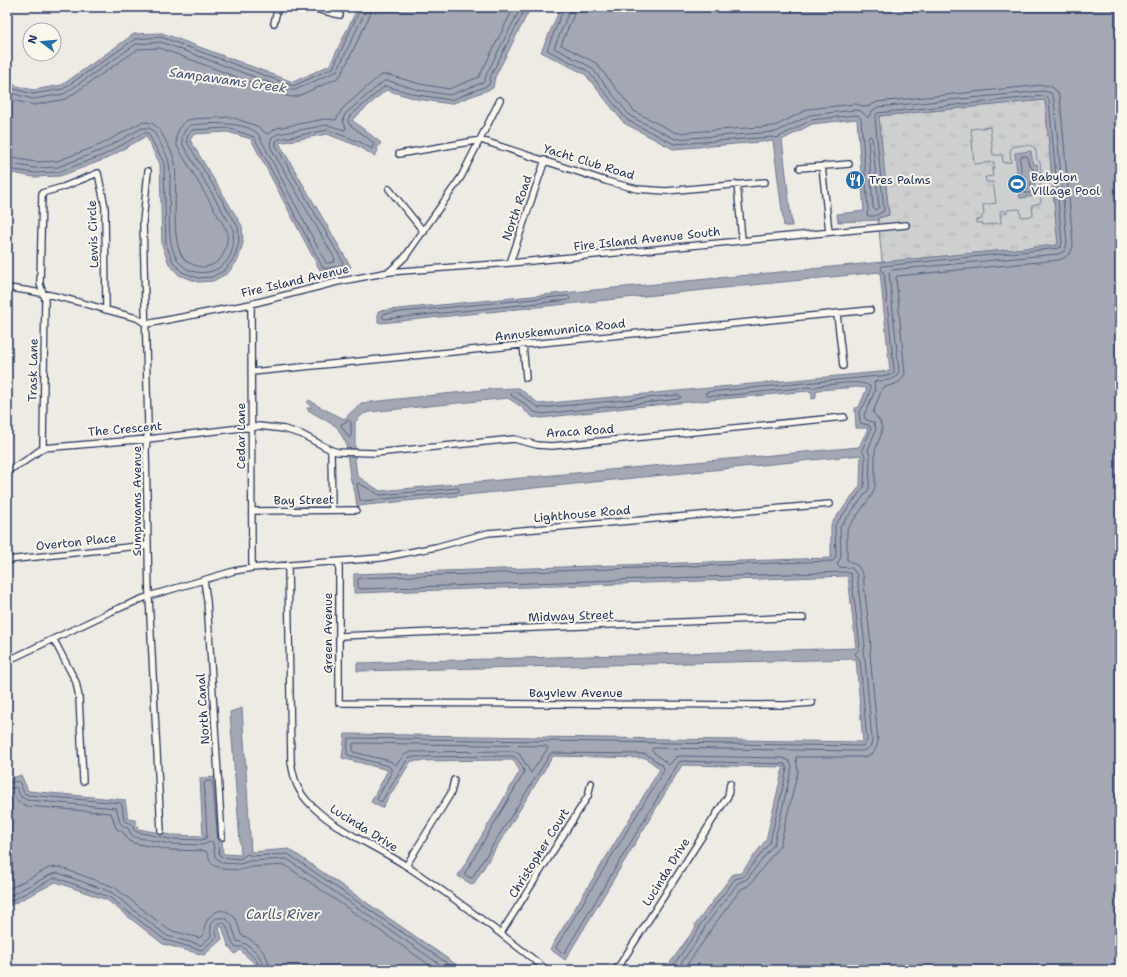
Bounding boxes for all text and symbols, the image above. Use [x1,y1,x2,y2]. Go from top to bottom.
north arrow [22,22,62,62]
text: N [24,33,41,46]
water label: Sampawams Creek [168,63,288,97]
street label: Yacht Club Road [541,141,637,184]
restaurant icon: Tres Palms [844,169,866,191]
place label: Babylon Village Pool [1031,169,1100,199]
place label: Tres Palms [869,172,931,188]
street label: North Road [498,173,536,243]
sports icon: Babylon Village Pool [1006,173,1028,195]
street label: Lewis Circle [84,199,102,268]
street label: Fire Island Avenue South [573,223,721,255]
street label: Fire Island Avenue [240,261,351,301]
street label: Annuskemunnica Road [494,315,627,345]
street label: Trask Lane [24,338,42,402]
street label: Cedar Lane [233,403,249,469]
street label: The Crescent [87,418,163,440]
street label: Araca Road [545,421,615,441]
street label: Sumpwams Avenue [129,446,145,556]
street label: Bay Street [274,491,334,509]
street label: Lighthouse Road [533,502,632,526]
street label: Overton Place [35,530,117,554]
street label: Green Avenue [320,592,336,674]
street label: Midway Street [528,607,614,625]
street label: North Canal [193,673,213,745]
street label: Bayview Avenue [529,685,623,701]
street label: Lucinda Drive [327,801,401,856]
street label: Christopher Court [505,805,573,901]
street label: Lucinda Drive [639,835,694,909]
water label: Carlls River [246,906,321,923]

